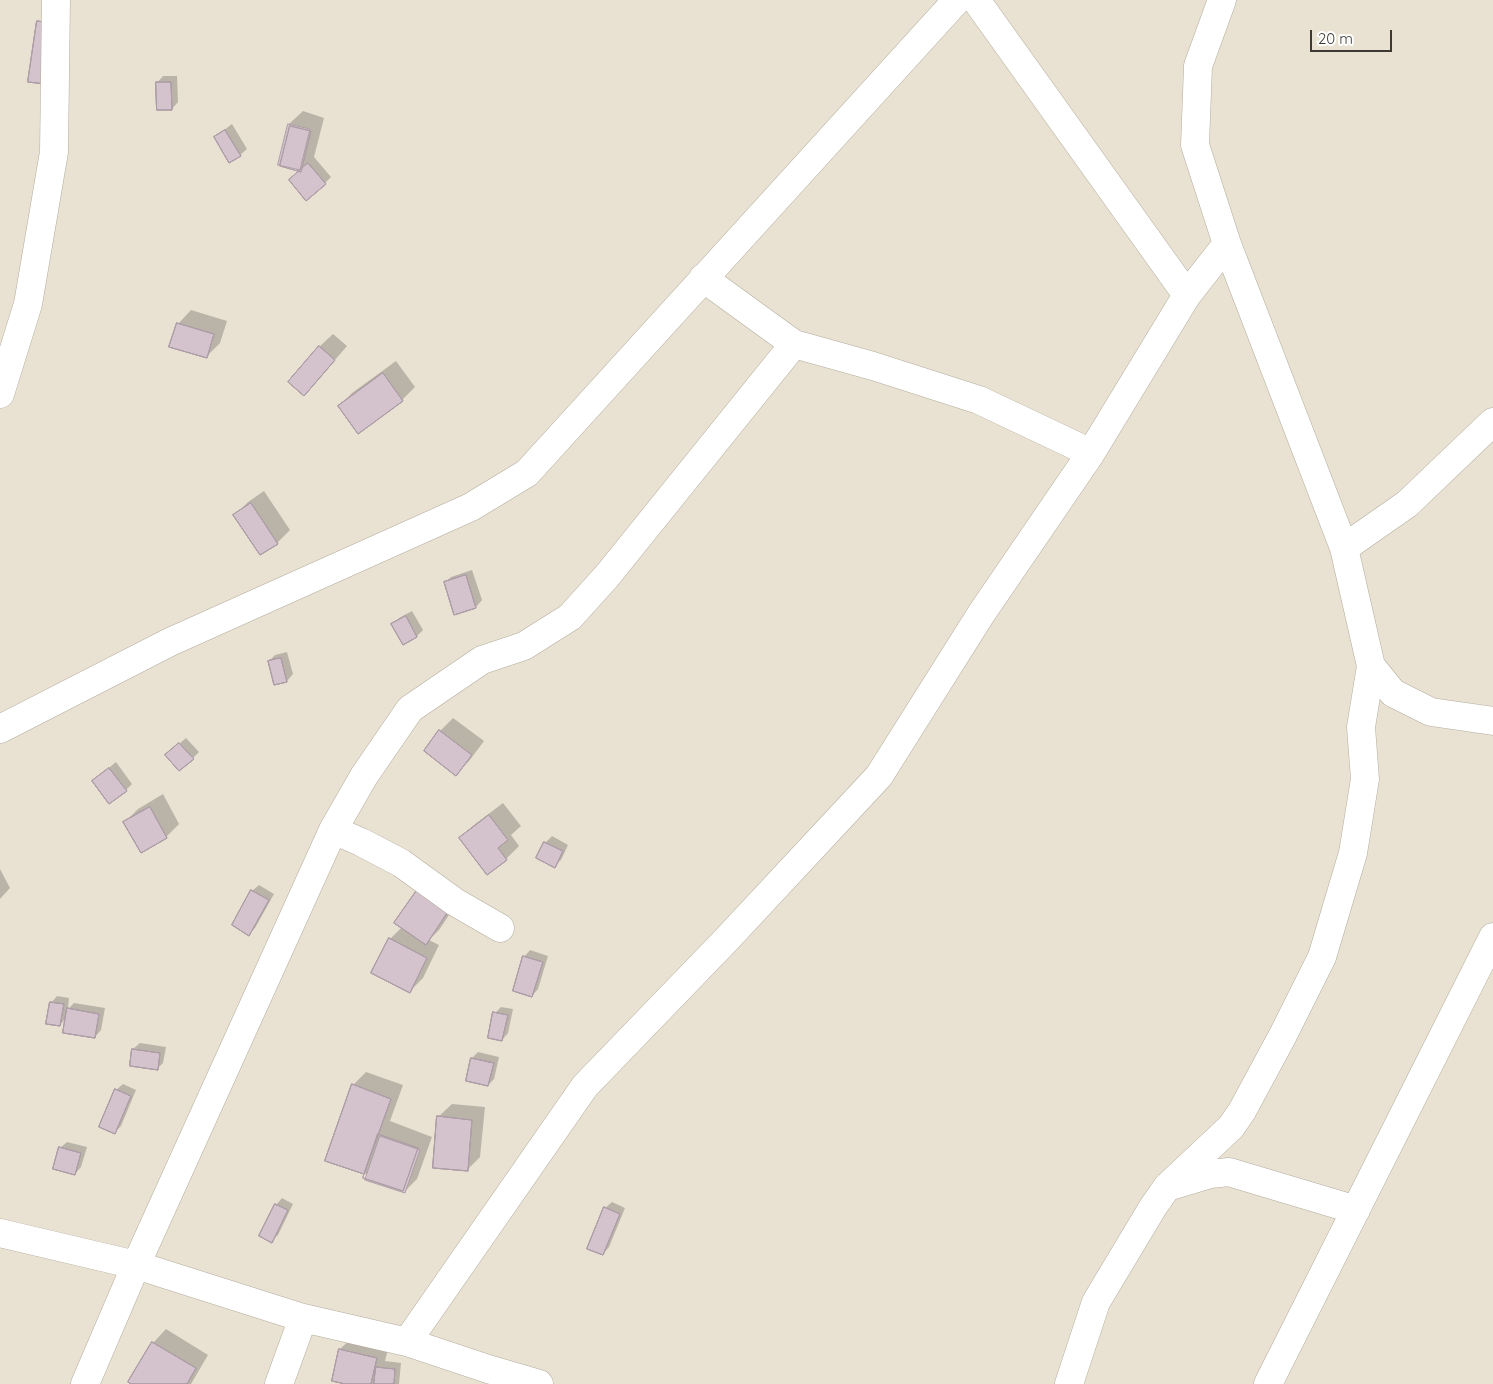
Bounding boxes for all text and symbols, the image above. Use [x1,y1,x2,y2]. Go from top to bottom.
scale bar [1313,20,1396,52]
text: 20 m [1318,29,1353,48]

